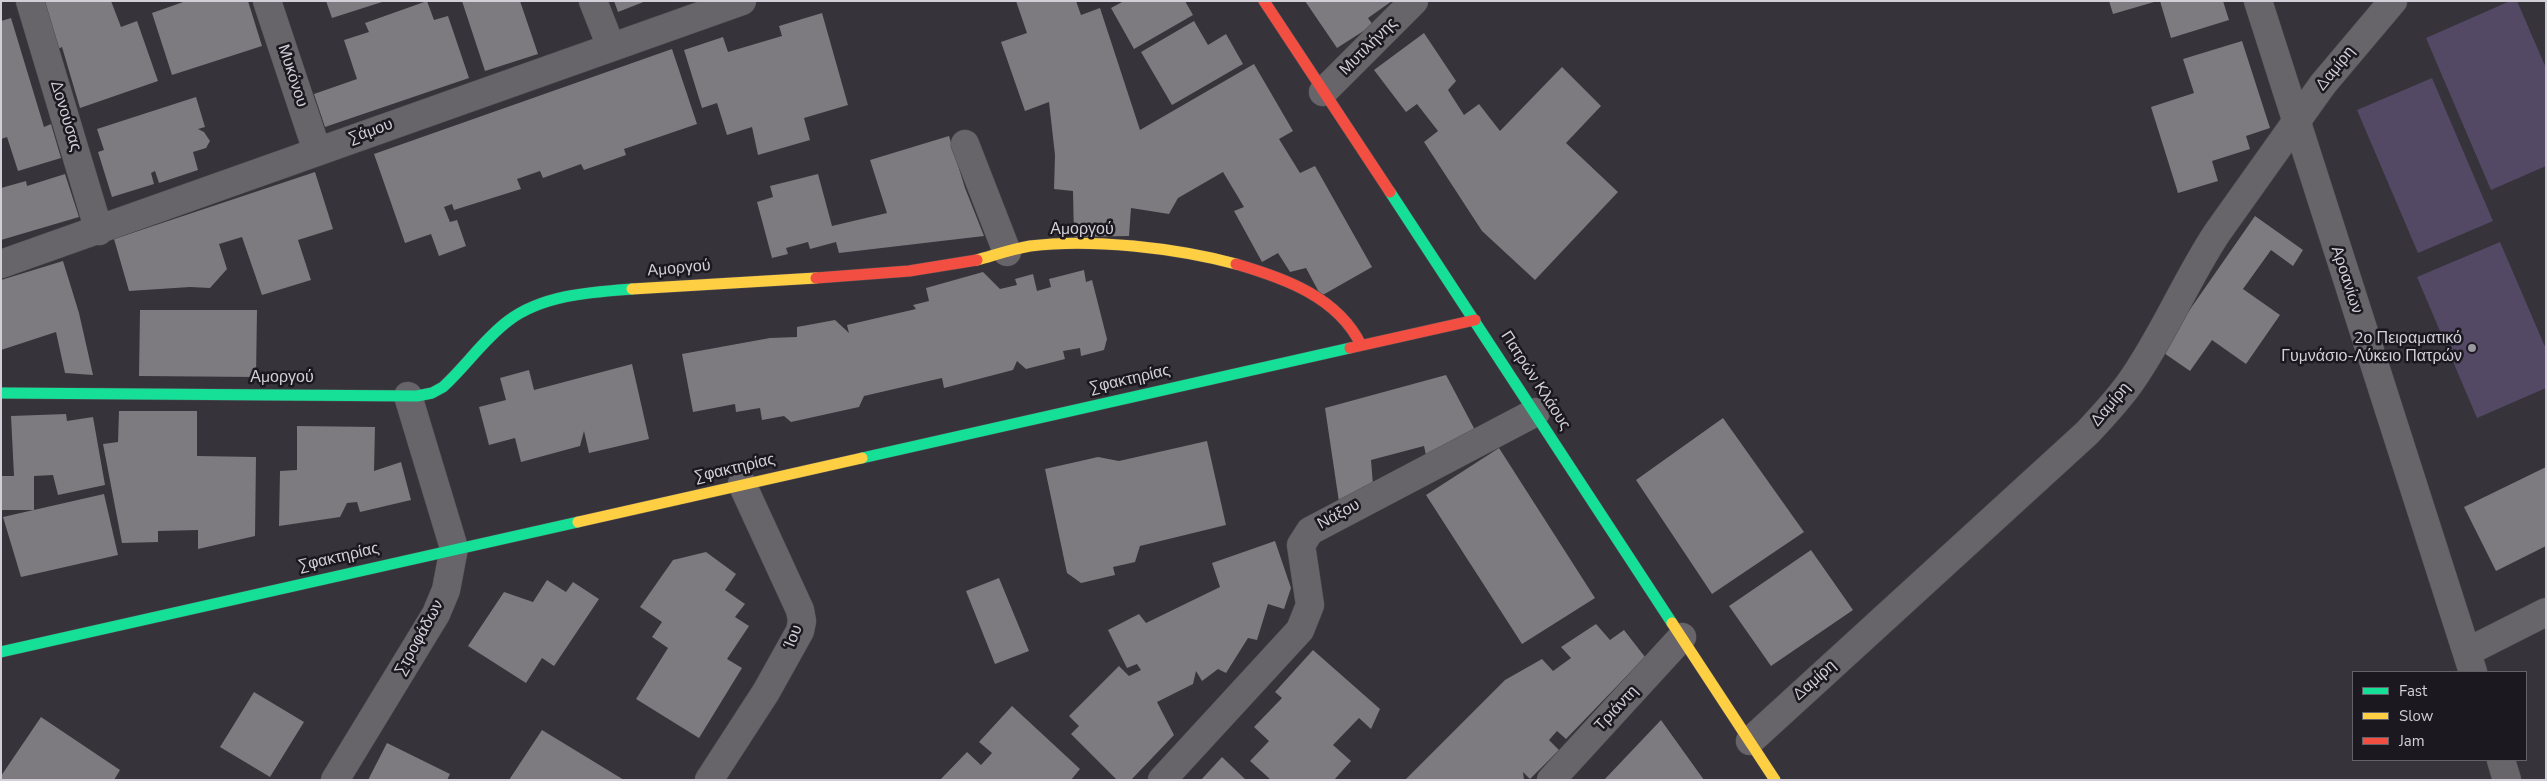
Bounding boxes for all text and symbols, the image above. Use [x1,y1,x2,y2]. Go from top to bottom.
street label: Μυτιλήνης [1336,14,1402,80]
street label: Μυκόνου [273,42,311,110]
street label: Δαμίρη [2312,43,2360,95]
street label: Δονούσας [45,78,85,154]
street label: Σάμου [346,115,396,149]
street label: Αμοργού [1050,220,1114,240]
street label: Αροανίων [2326,244,2366,316]
street label: Αμοργού [647,257,711,281]
street label: Πατρών Κλάους [1496,328,1574,434]
place label: 2ο Πειραματικό Γυμνάσιο-Λύκειο Πατρών [2281,329,2462,367]
marker: 2ο Πειραματικό Γυμνάσιο-Λύκειο Πατρών [2466,342,2478,354]
street label: Σφακτηρίας [1088,361,1172,399]
street label: Αμοργού [250,368,314,388]
street label: Δαμίρη [2087,379,2135,431]
street label: Σφακτηρίας [693,450,777,488]
street label: Νάξου [1315,496,1363,534]
street label: Σφακτηρίας [297,539,381,577]
street label: Στροφάδων [391,597,449,679]
street label: Ίου [781,622,807,652]
street label: Δαμίρη [1789,657,1841,705]
legend [2352,671,2527,761]
text: Fast [2399,681,2427,701]
street label: Τριάντη [1591,682,1643,736]
text: Slow [2399,706,2433,726]
text: Jam [2399,731,2425,751]

